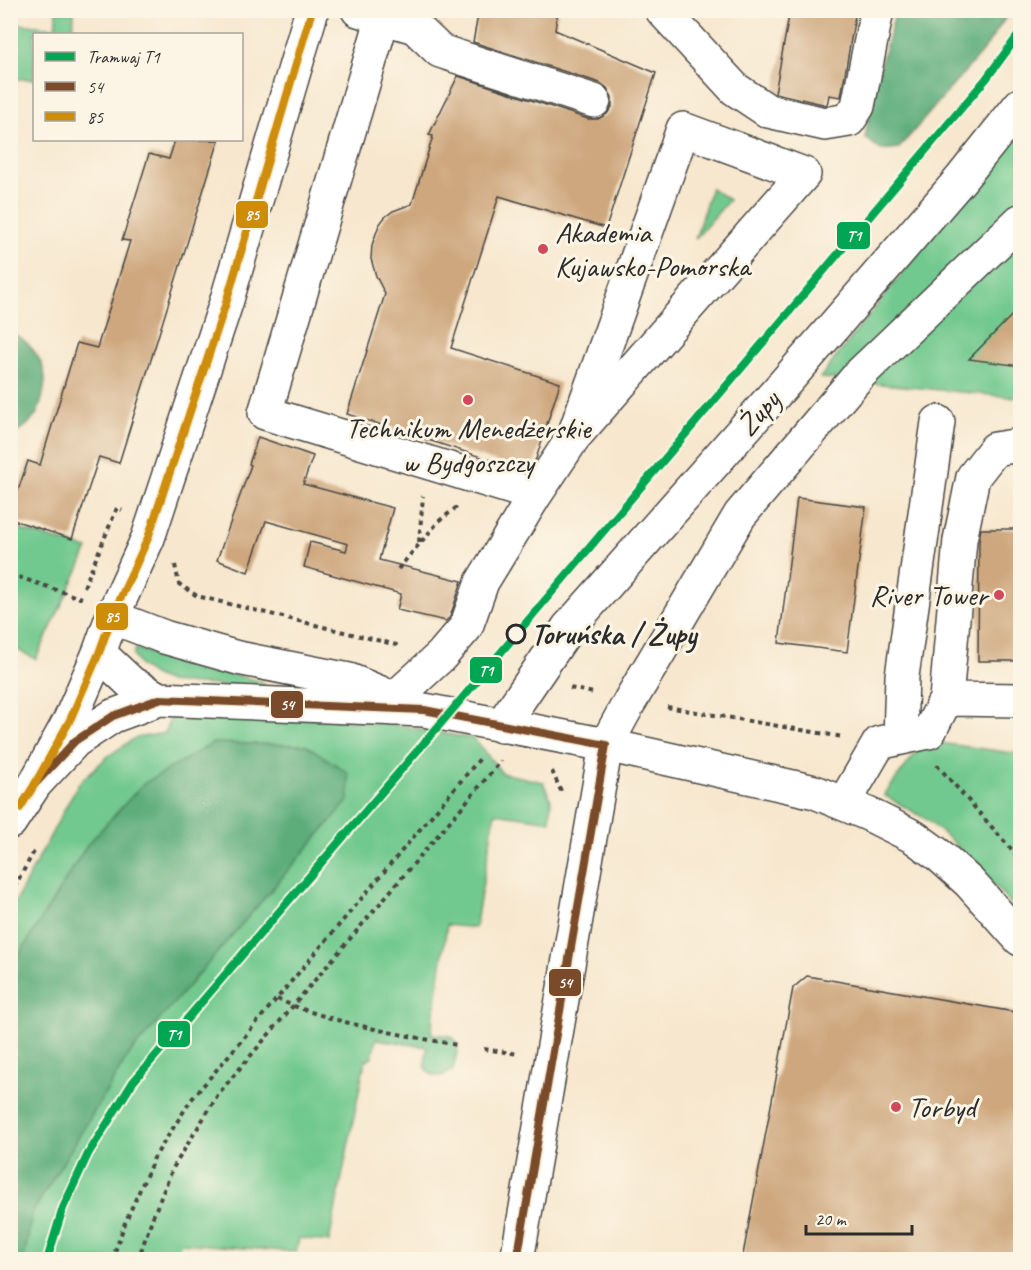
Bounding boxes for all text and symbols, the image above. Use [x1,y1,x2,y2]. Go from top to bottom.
legend [33,33,243,141]
text: Tramwaj T1 [87,46,161,68]
text: 54 [87,76,105,98]
text: 85 [87,106,104,128]
line badge: 85 [235,200,269,229]
text: 85 [245,205,261,225]
place label: Akademia Kujawsko-Pomorska [555,213,752,285]
line badge: T1 [836,221,871,250]
text: T1 [847,226,863,246]
marker: Akademia Kujawsko-Pomorska [536,242,550,256]
street label: Żupy [728,381,789,444]
marker: Technikum Menedżerskie w Bydgoszczy [461,393,475,407]
place label: Technikum Menedżerskie w Bydgoszczy [346,409,593,481]
place label: River Tower [870,576,990,614]
marker: River Tower [992,588,1006,602]
line badge: 85 [95,602,129,631]
text: 85 [105,607,121,627]
place label: Toruńska / Żupy [531,615,699,654]
marker: Toruńska / Żupy [506,624,526,644]
line badge: T1 [469,656,503,684]
text: T1 [479,661,495,681]
line badge: 54 [270,690,304,719]
text: 54 [280,695,296,715]
line badge: 54 [548,968,582,997]
text: 54 [558,973,574,993]
line badge: T1 [157,1020,191,1048]
text: T1 [167,1025,183,1045]
place label: Torbyd [908,1088,980,1126]
marker: Torbyd [889,1100,903,1114]
scale bar [806,1198,912,1236]
text: 20 m [815,1208,848,1230]

